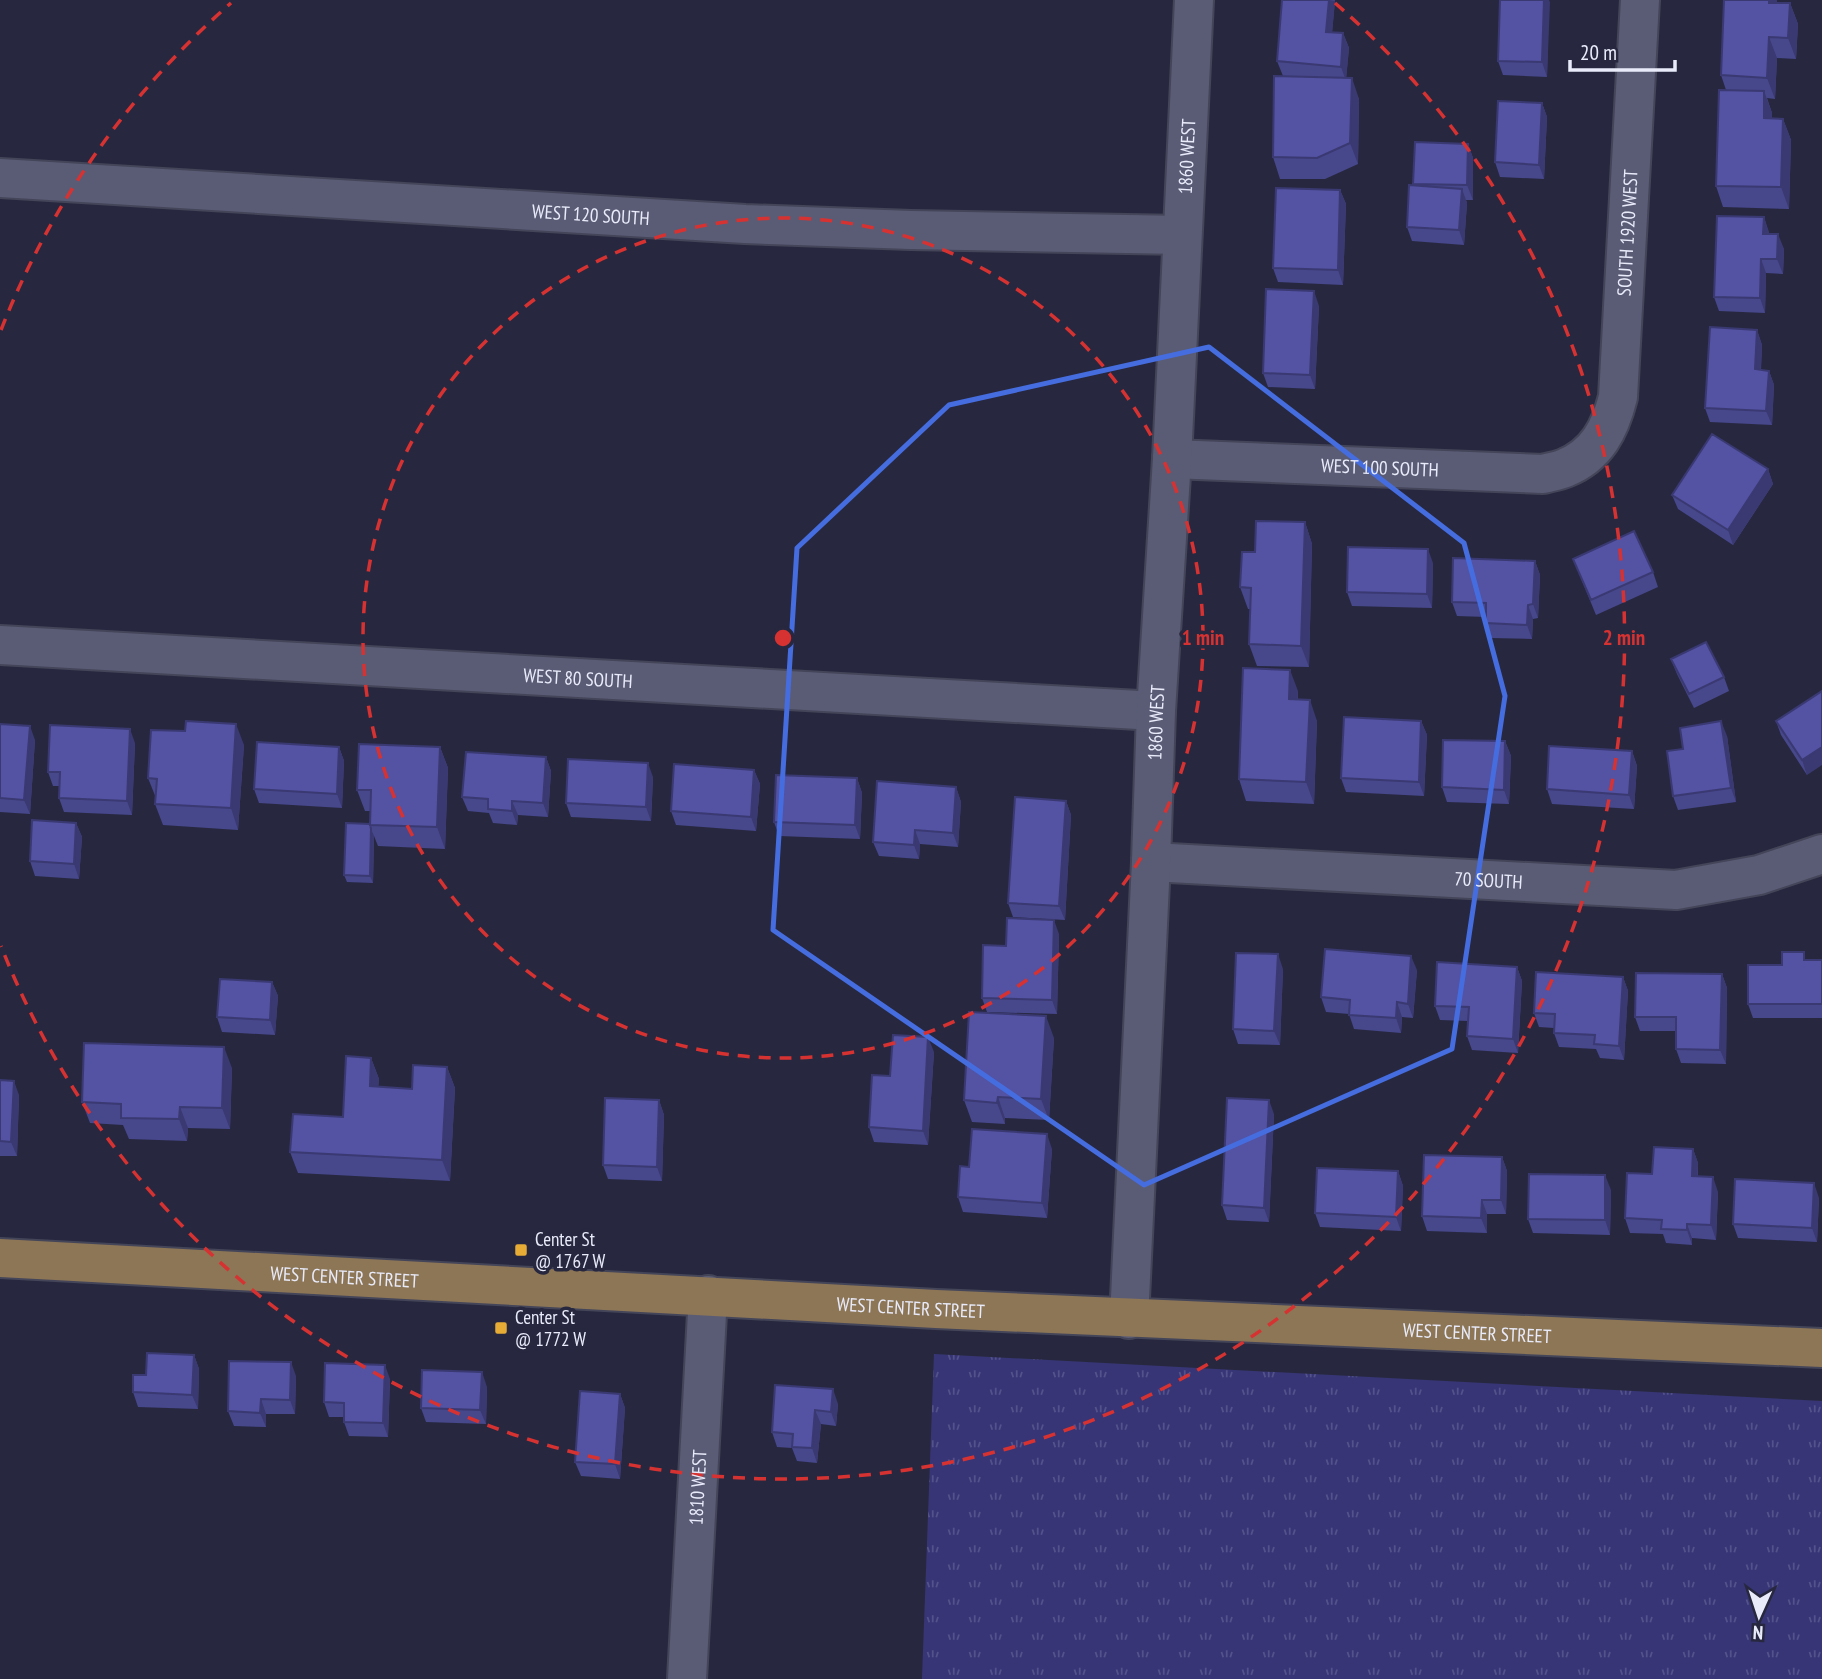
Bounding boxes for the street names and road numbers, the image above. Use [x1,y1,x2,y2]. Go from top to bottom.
street label: 1860 WEST [1173,118,1200,195]
street label: SOUTH 1920 WEST [1612,168,1643,297]
street label: WEST 120 SOUTH [531,199,650,230]
street label: WEST 100 SOUTH [1320,453,1439,482]
street label: WEST 80 SOUTH [523,663,633,693]
street label: 1860 WEST [1142,684,1170,761]
street label: 70 SOUTH [1454,866,1523,894]
street label: WEST CENTER STREET [270,1261,420,1293]
street label: WEST CENTER STREET [836,1292,986,1323]
street label: WEST CENTER STREET [1402,1318,1552,1348]
street label: 1810 WEST [683,1448,712,1526]

